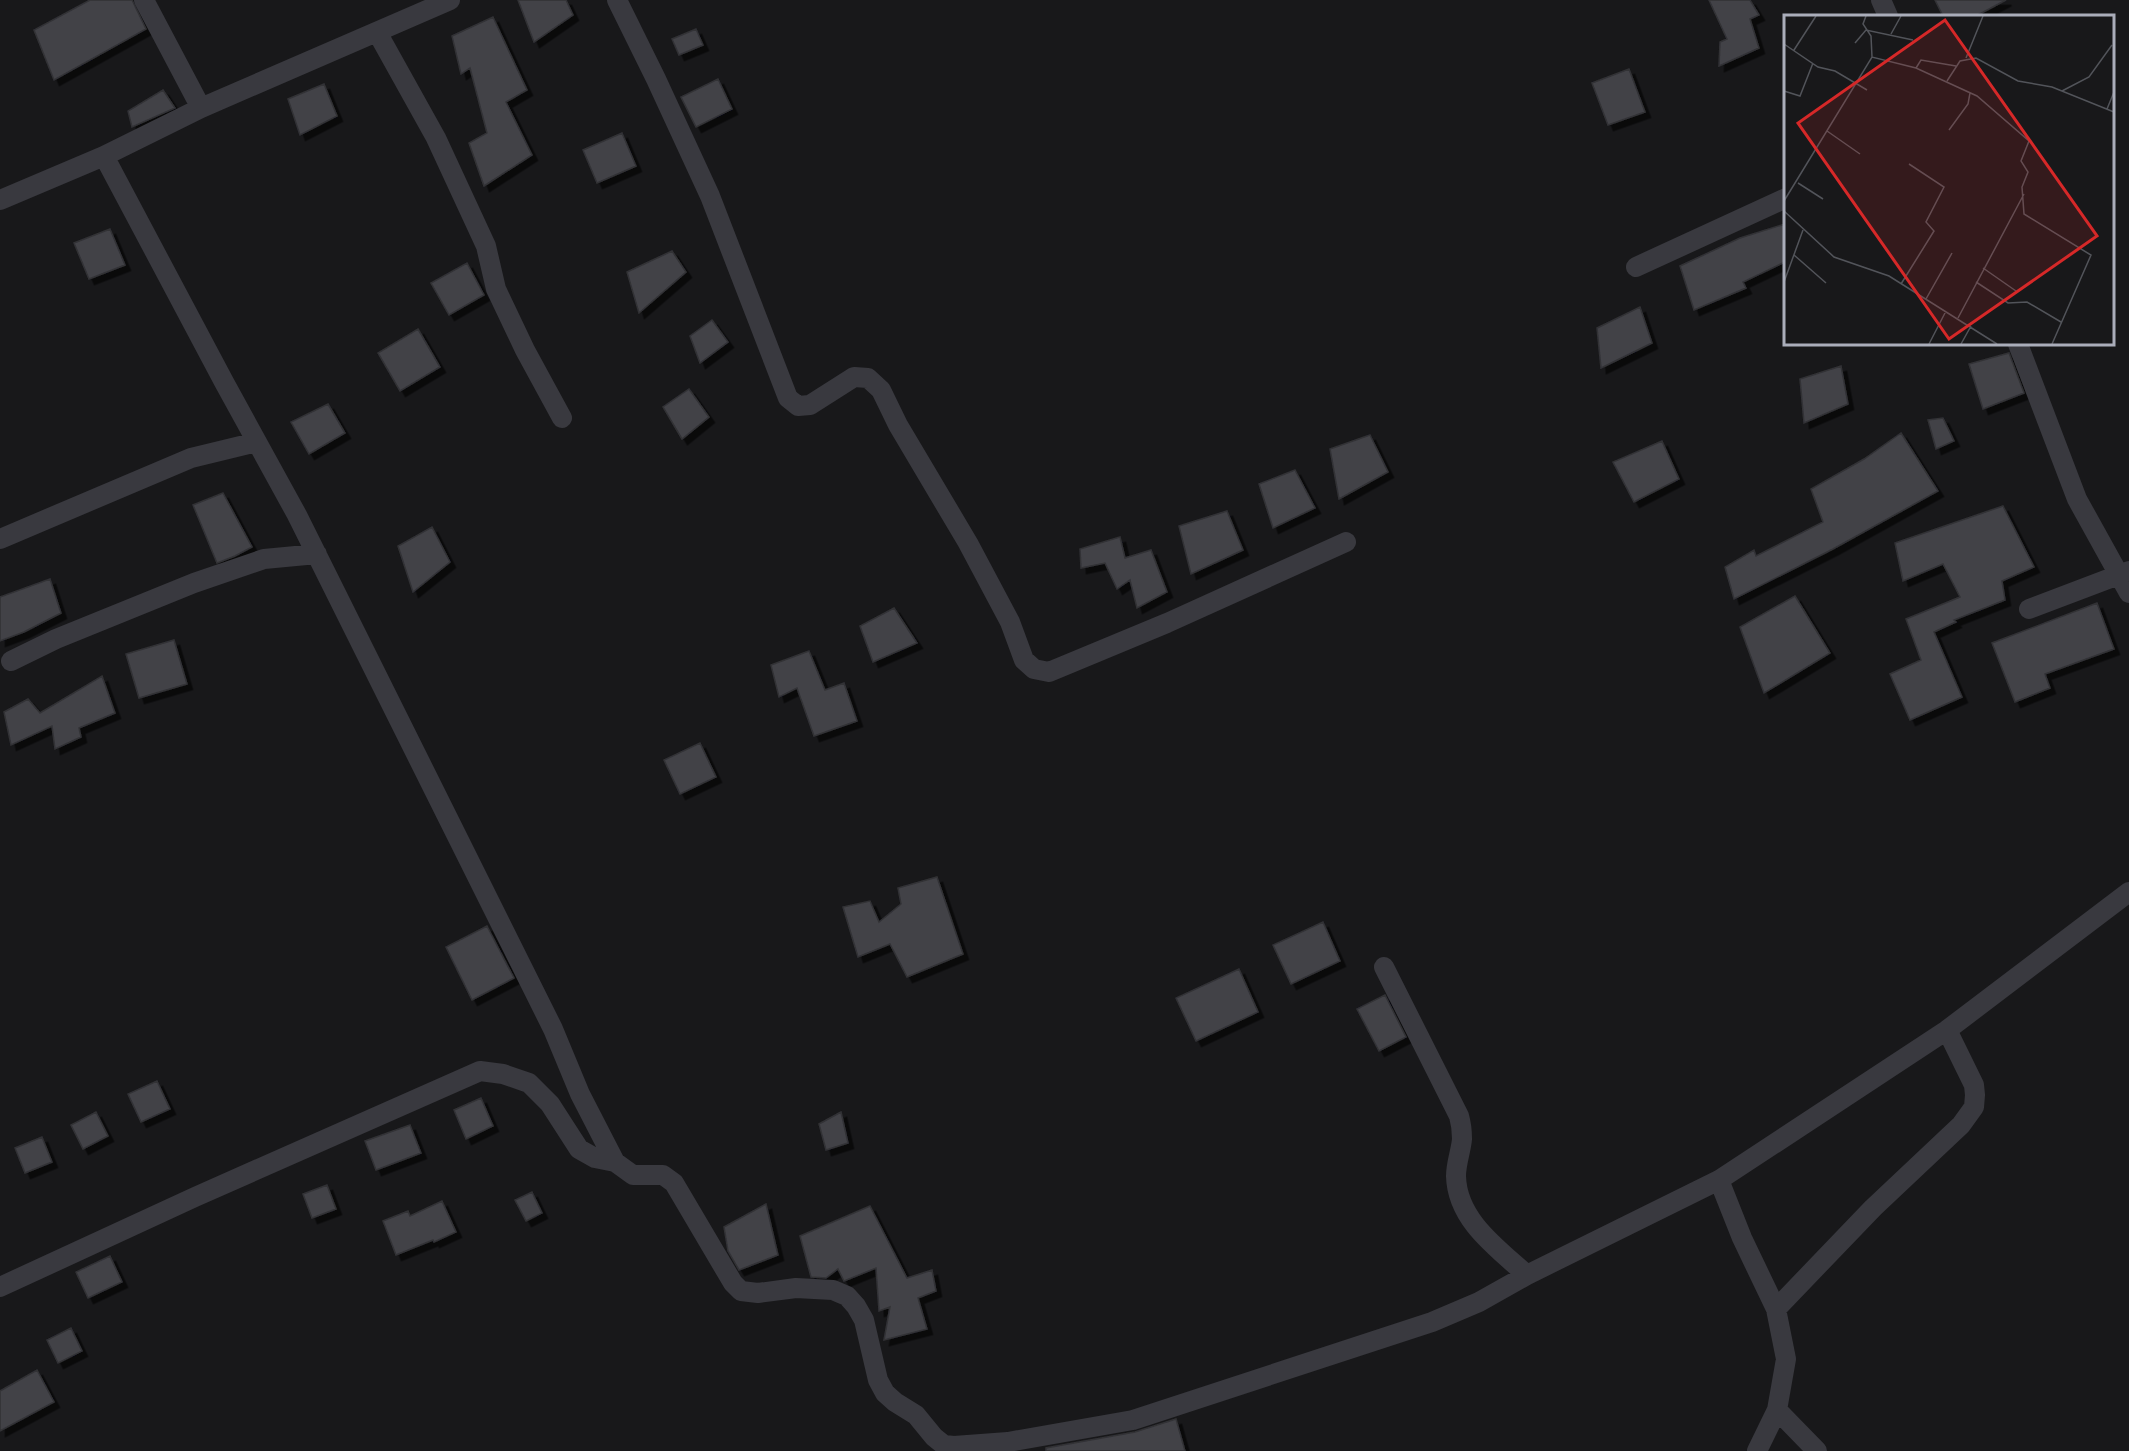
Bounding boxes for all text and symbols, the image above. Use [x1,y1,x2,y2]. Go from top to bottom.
inset map [1784,15,2114,345]

